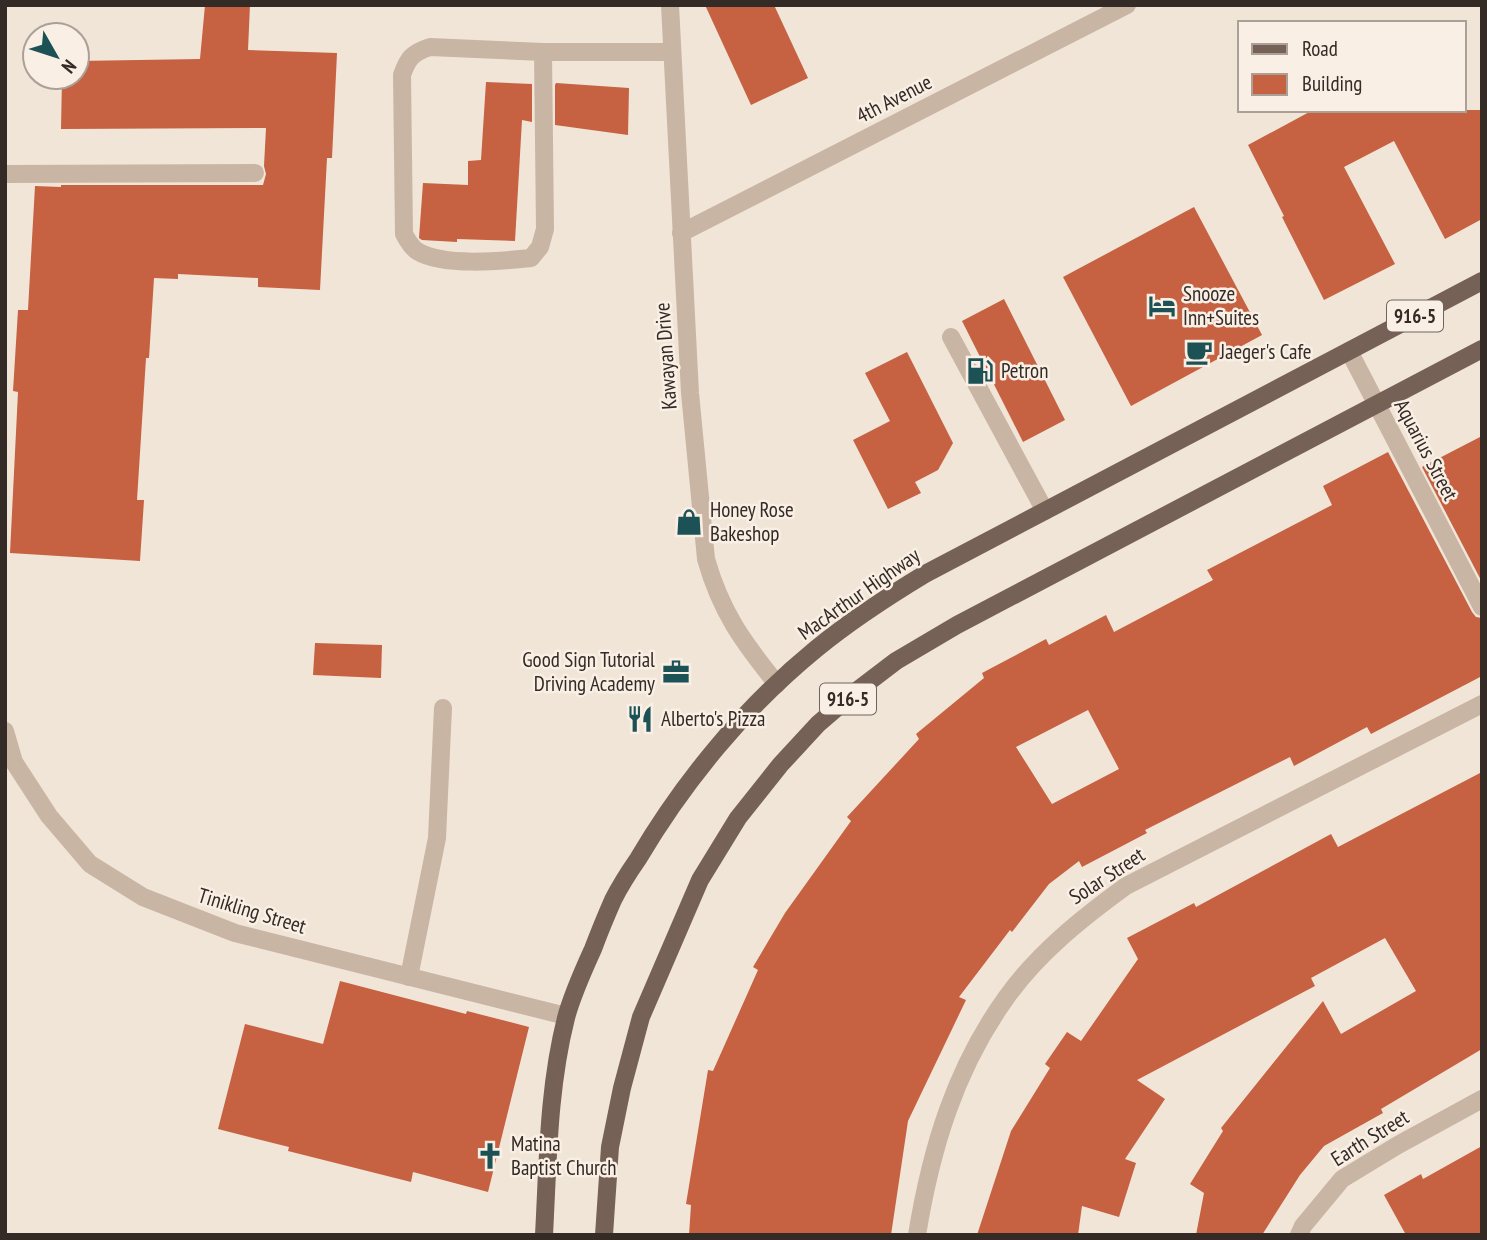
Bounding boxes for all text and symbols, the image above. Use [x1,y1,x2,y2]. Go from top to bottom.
north arrow [21,21,91,91]
legend [1238,21,1466,112]
text: Road [1302,35,1338,62]
text: N [57,55,82,78]
street label: 4th Avenue [851,68,936,129]
text: Building [1302,70,1362,97]
place label: Snooze Inn+Suites [1183,280,1259,331]
hotel icon: Snooze Inn+Suites [1147,291,1177,321]
road number: 916-5 [1387,300,1443,332]
street label: Kawayan Drive [648,302,683,410]
cafe icon: Jaeger's Cafe [1184,337,1214,367]
place label: Jaeger's Cafe [1219,338,1311,365]
fuel station icon: Petron [965,356,995,386]
place label: Petron [1001,357,1048,384]
street label: Aquarius Street [1389,395,1464,505]
place label: Honey Rose Bakeshop [710,496,794,547]
shop icon: Honey Rose Bakeshop [674,507,704,537]
street label: MacArthur Highway [793,542,925,646]
place label: Good Sign Tutorial Driving Academy [522,646,655,697]
office icon: Good Sign Tutorial Driving Academy [661,657,691,687]
road number: 916-5 [820,684,876,714]
restaurant icon: Alberto's Pizza [625,704,655,734]
place label: Alberto's Pizza [661,705,765,732]
street label: Solar Street [1064,841,1150,910]
street label: Tinikling Street [195,881,310,940]
street label: Earth Street [1326,1103,1414,1172]
place label: Matina Baptist Church [511,1130,617,1181]
church icon: Matina Baptist Church [475,1141,505,1171]

